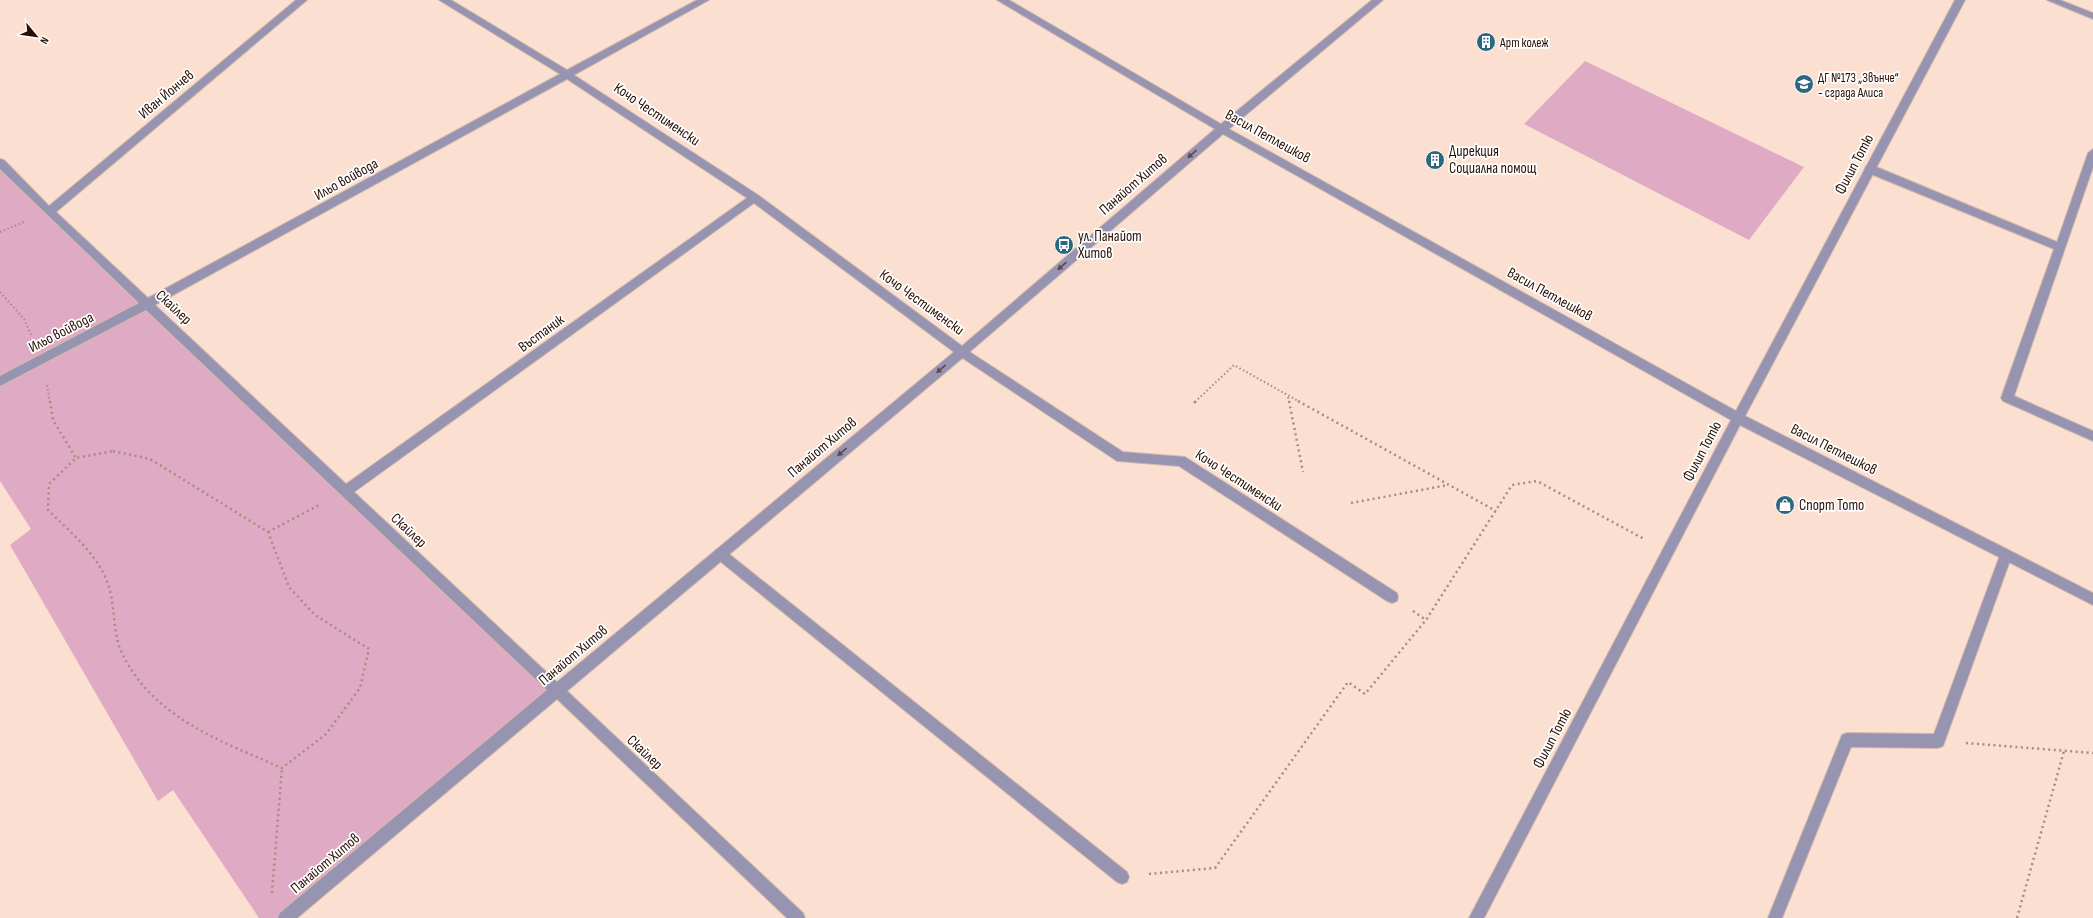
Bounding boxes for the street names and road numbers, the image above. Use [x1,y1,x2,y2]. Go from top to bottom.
street label: Иван Йончев [135,66,198,123]
street label: Кочо Честименски [610,79,704,150]
street label: Васил Петлешков [1222,105,1314,168]
street label: Филип Тотю [1831,131,1878,198]
street label: Панайот Хитов [1095,149,1171,219]
street label: Ильо войвода [311,154,382,205]
street label: Васил Петлешков [1504,263,1596,326]
street label: Кочо Честименски [876,265,968,340]
street label: Скайлер [152,286,196,329]
street label: Ильо войвода [26,308,97,357]
street label: Въстаник [514,310,568,357]
street label: Панайот Хитов [784,413,861,482]
street label: Филип Тотю [1679,418,1726,485]
street label: Васил Петлешков [1787,420,1880,479]
street label: Кочо Честименски [1192,445,1286,516]
street label: Скайлер [387,509,431,552]
street label: Панайот Хитов [535,621,612,690]
street label: Филип Тотю [1529,705,1576,772]
street label: Скайлер [623,731,667,774]
street label: Панайот Хитов [287,829,364,898]

